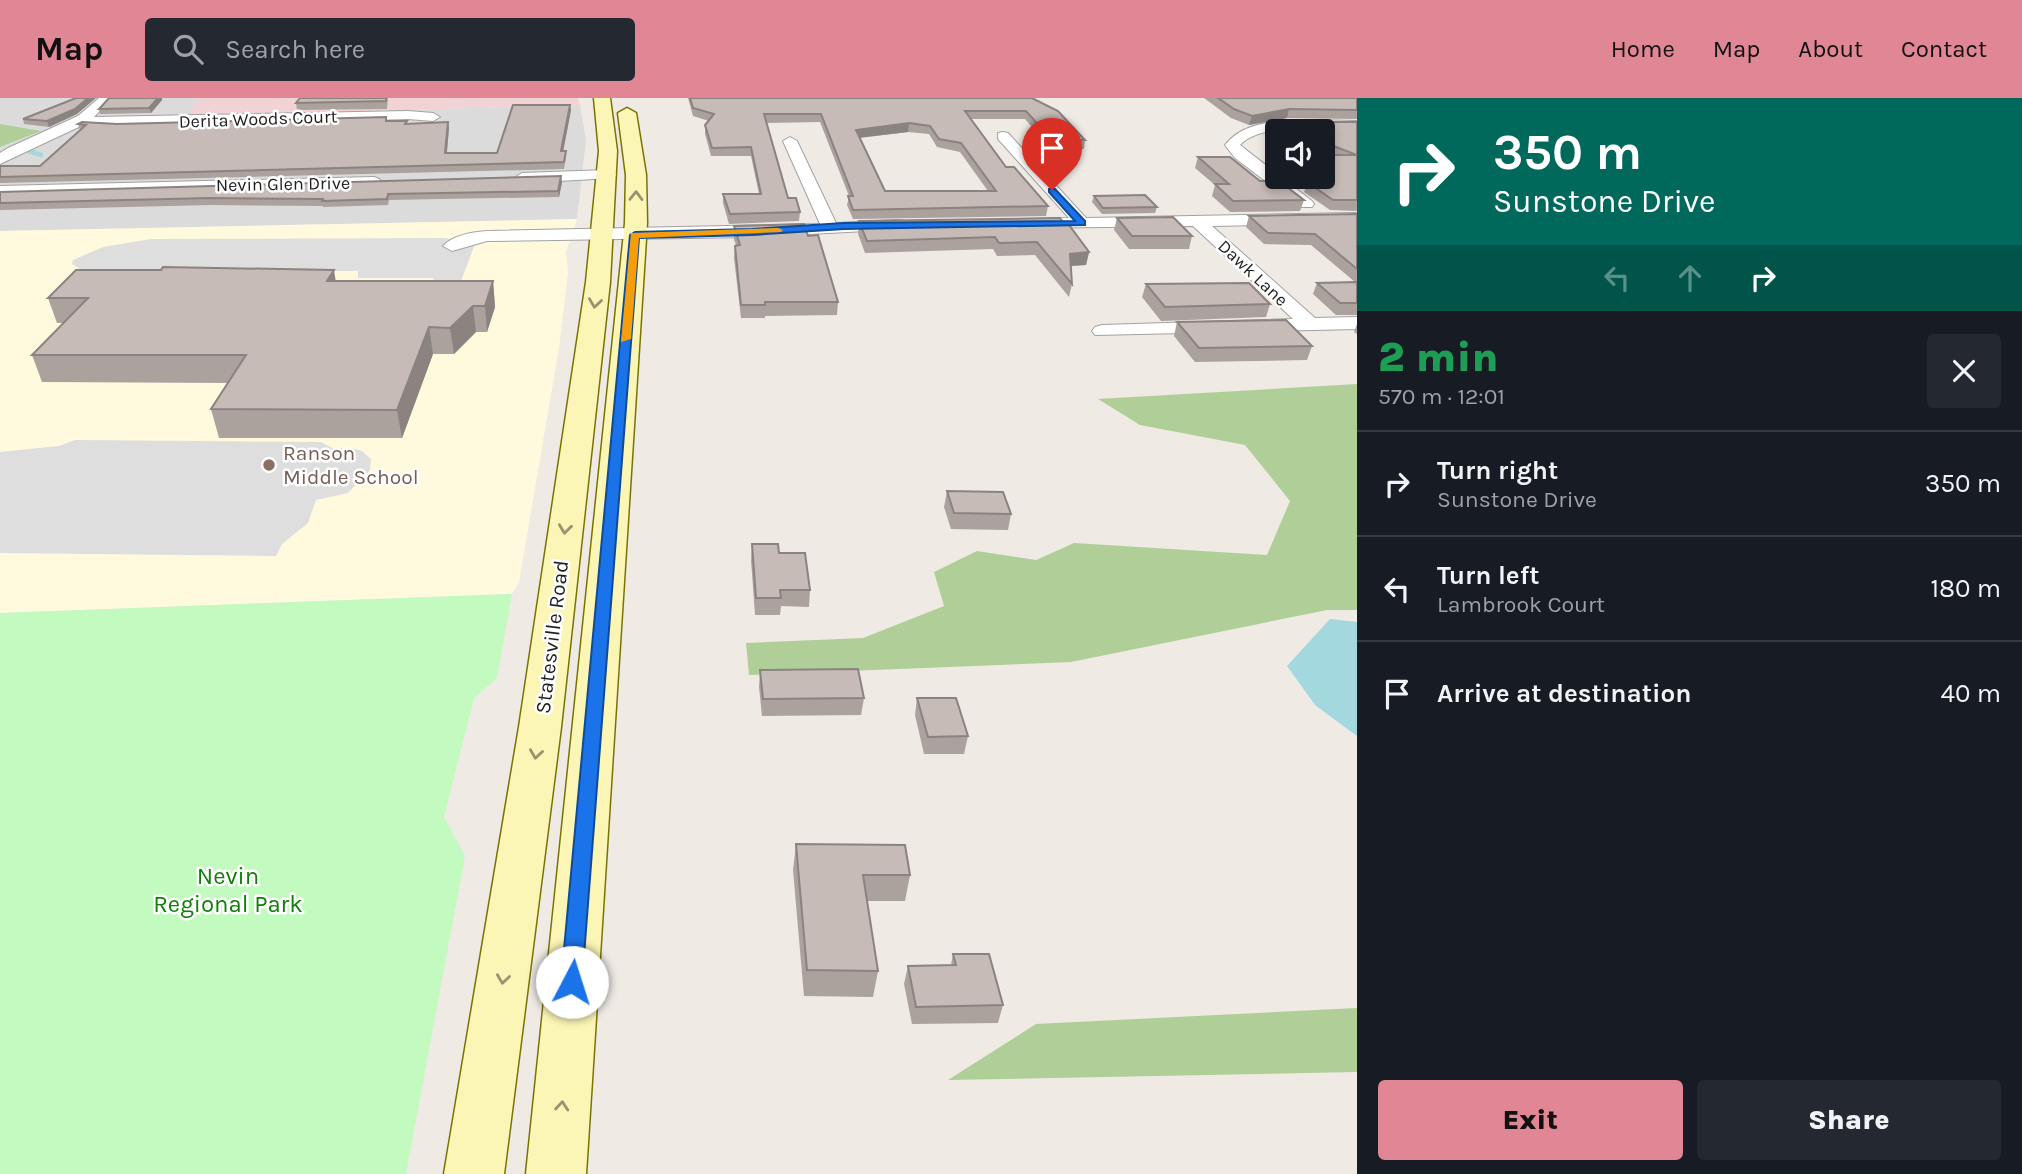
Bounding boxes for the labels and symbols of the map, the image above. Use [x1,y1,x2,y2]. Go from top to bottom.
street label: Derita Woods Court [178,105,338,133]
pin [1022,118,1082,190]
street label: Nevin Glen Drive [216,172,350,196]
one-way arrow [628,190,644,200]
street label: Dawk Lane [1213,235,1293,311]
one-way arrow [588,297,603,309]
place label: Ranson Middle School [283,441,419,489]
marker: Ranson Middle School [261,457,277,473]
one-way arrow [558,523,573,534]
street label: Statesville Road [531,559,573,715]
one-way arrow [529,748,544,760]
park label: Nevin Regional Park [153,862,303,918]
position arrow [535,945,609,1019]
one-way arrow [496,973,511,985]
one-way arrow [554,1100,569,1111]

